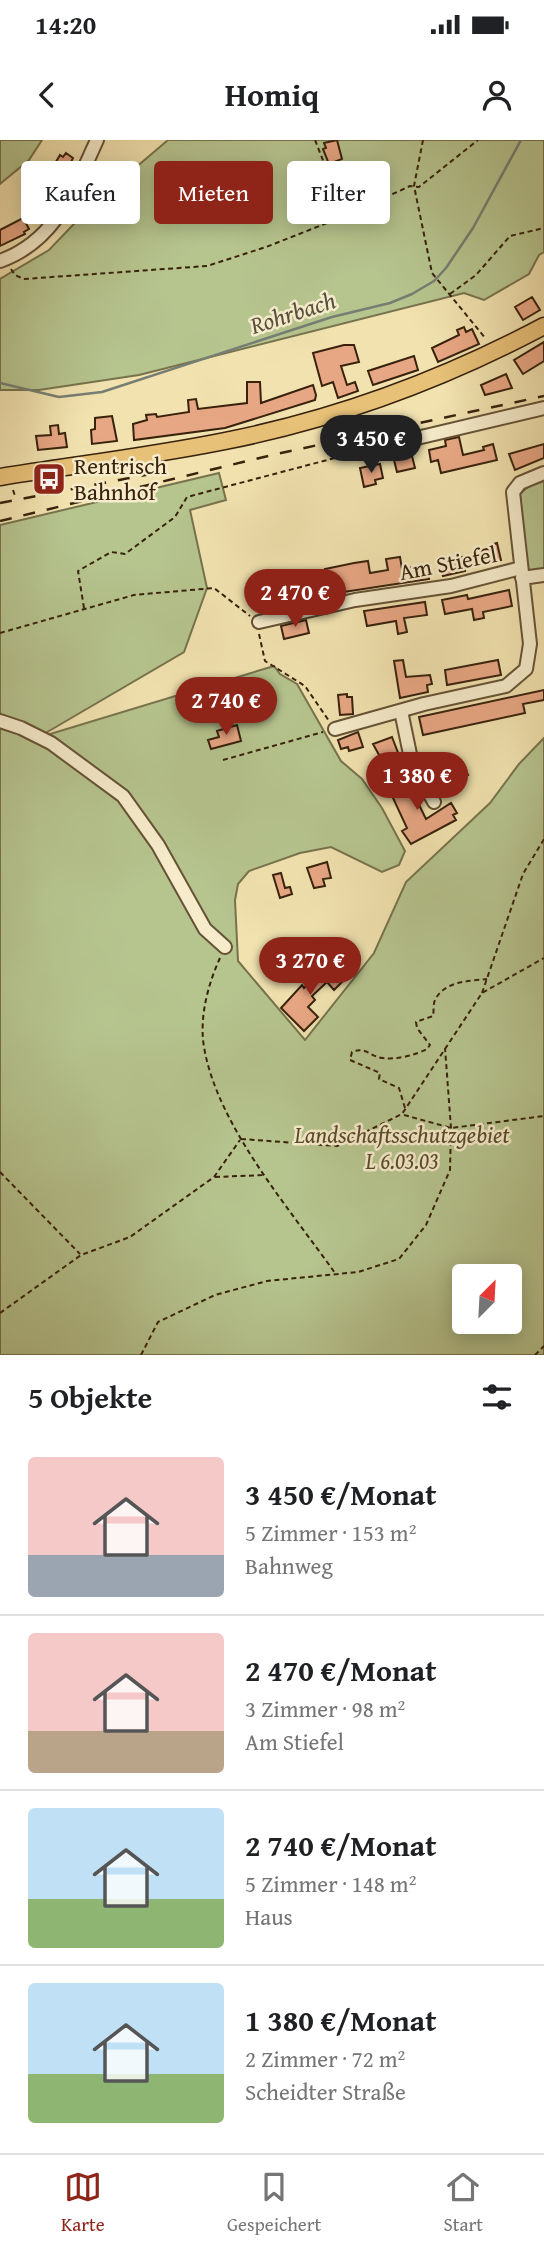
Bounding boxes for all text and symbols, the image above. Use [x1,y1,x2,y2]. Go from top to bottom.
text: 14:20 [35,5,96,44]
text: Homiq [225,71,319,118]
icon: back [28,76,66,114]
icon: person [478,76,516,114]
chip: Kaufen [21,161,140,224]
chip: Mieten [154,161,273,224]
chip: Filter [287,161,390,224]
water label: Rohrbach [245,282,340,343]
pin: 3 450 € [306,416,436,475]
text: 3 450 € [336,421,406,454]
place label: Rentrisch Bahnhof [74,449,167,508]
bus stop icon: Rentrisch Bahnhof [30,460,68,498]
street label: Am Stiefel [396,537,500,588]
pin: 2 470 € [230,570,360,629]
text: 2 470 € [260,575,330,608]
pin: 2 740 € [161,678,291,737]
text: 2 740 € [191,683,261,716]
pin: 1 380 € [352,752,482,812]
text: 1 380 € [382,758,452,791]
pin: 3 270 € [245,938,375,997]
text: 3 270 € [275,943,345,976]
park label: Landschaftsschutzgebiet L 6.03.03 [293,1118,510,1177]
north arrow [452,1264,522,1334]
map controls [452,1264,522,1334]
text: 5 Objekte [28,1375,152,1419]
icon: filters [478,1378,516,1416]
text: 3 450 €/Monat [245,1472,437,1516]
icon: home [84,1485,168,1569]
text: 5 Zimmer · 153 m² [245,1516,416,1549]
text: Bahnweg [245,1549,333,1582]
text: 2 470 €/Monat [245,1648,437,1692]
icon: home [84,1661,168,1745]
text: 3 Zimmer · 98 m² [245,1692,405,1725]
text: Am Stiefel [245,1725,344,1758]
text: 2 740 €/Monat [245,1823,437,1867]
icon: home [84,1836,168,1920]
text: 5 Zimmer · 148 m² [245,1867,416,1900]
text: Haus [245,1900,293,1933]
text: 1 380 €/Monat [245,1998,437,2042]
icon: home [84,2011,168,2095]
text: 2 Zimmer · 72 m² [245,2042,405,2075]
text: Scheidter Straße [245,2075,406,2108]
tab: Karte [61,2168,105,2238]
tab: Gespeichert [227,2168,321,2238]
tab: Start [443,2168,483,2238]

